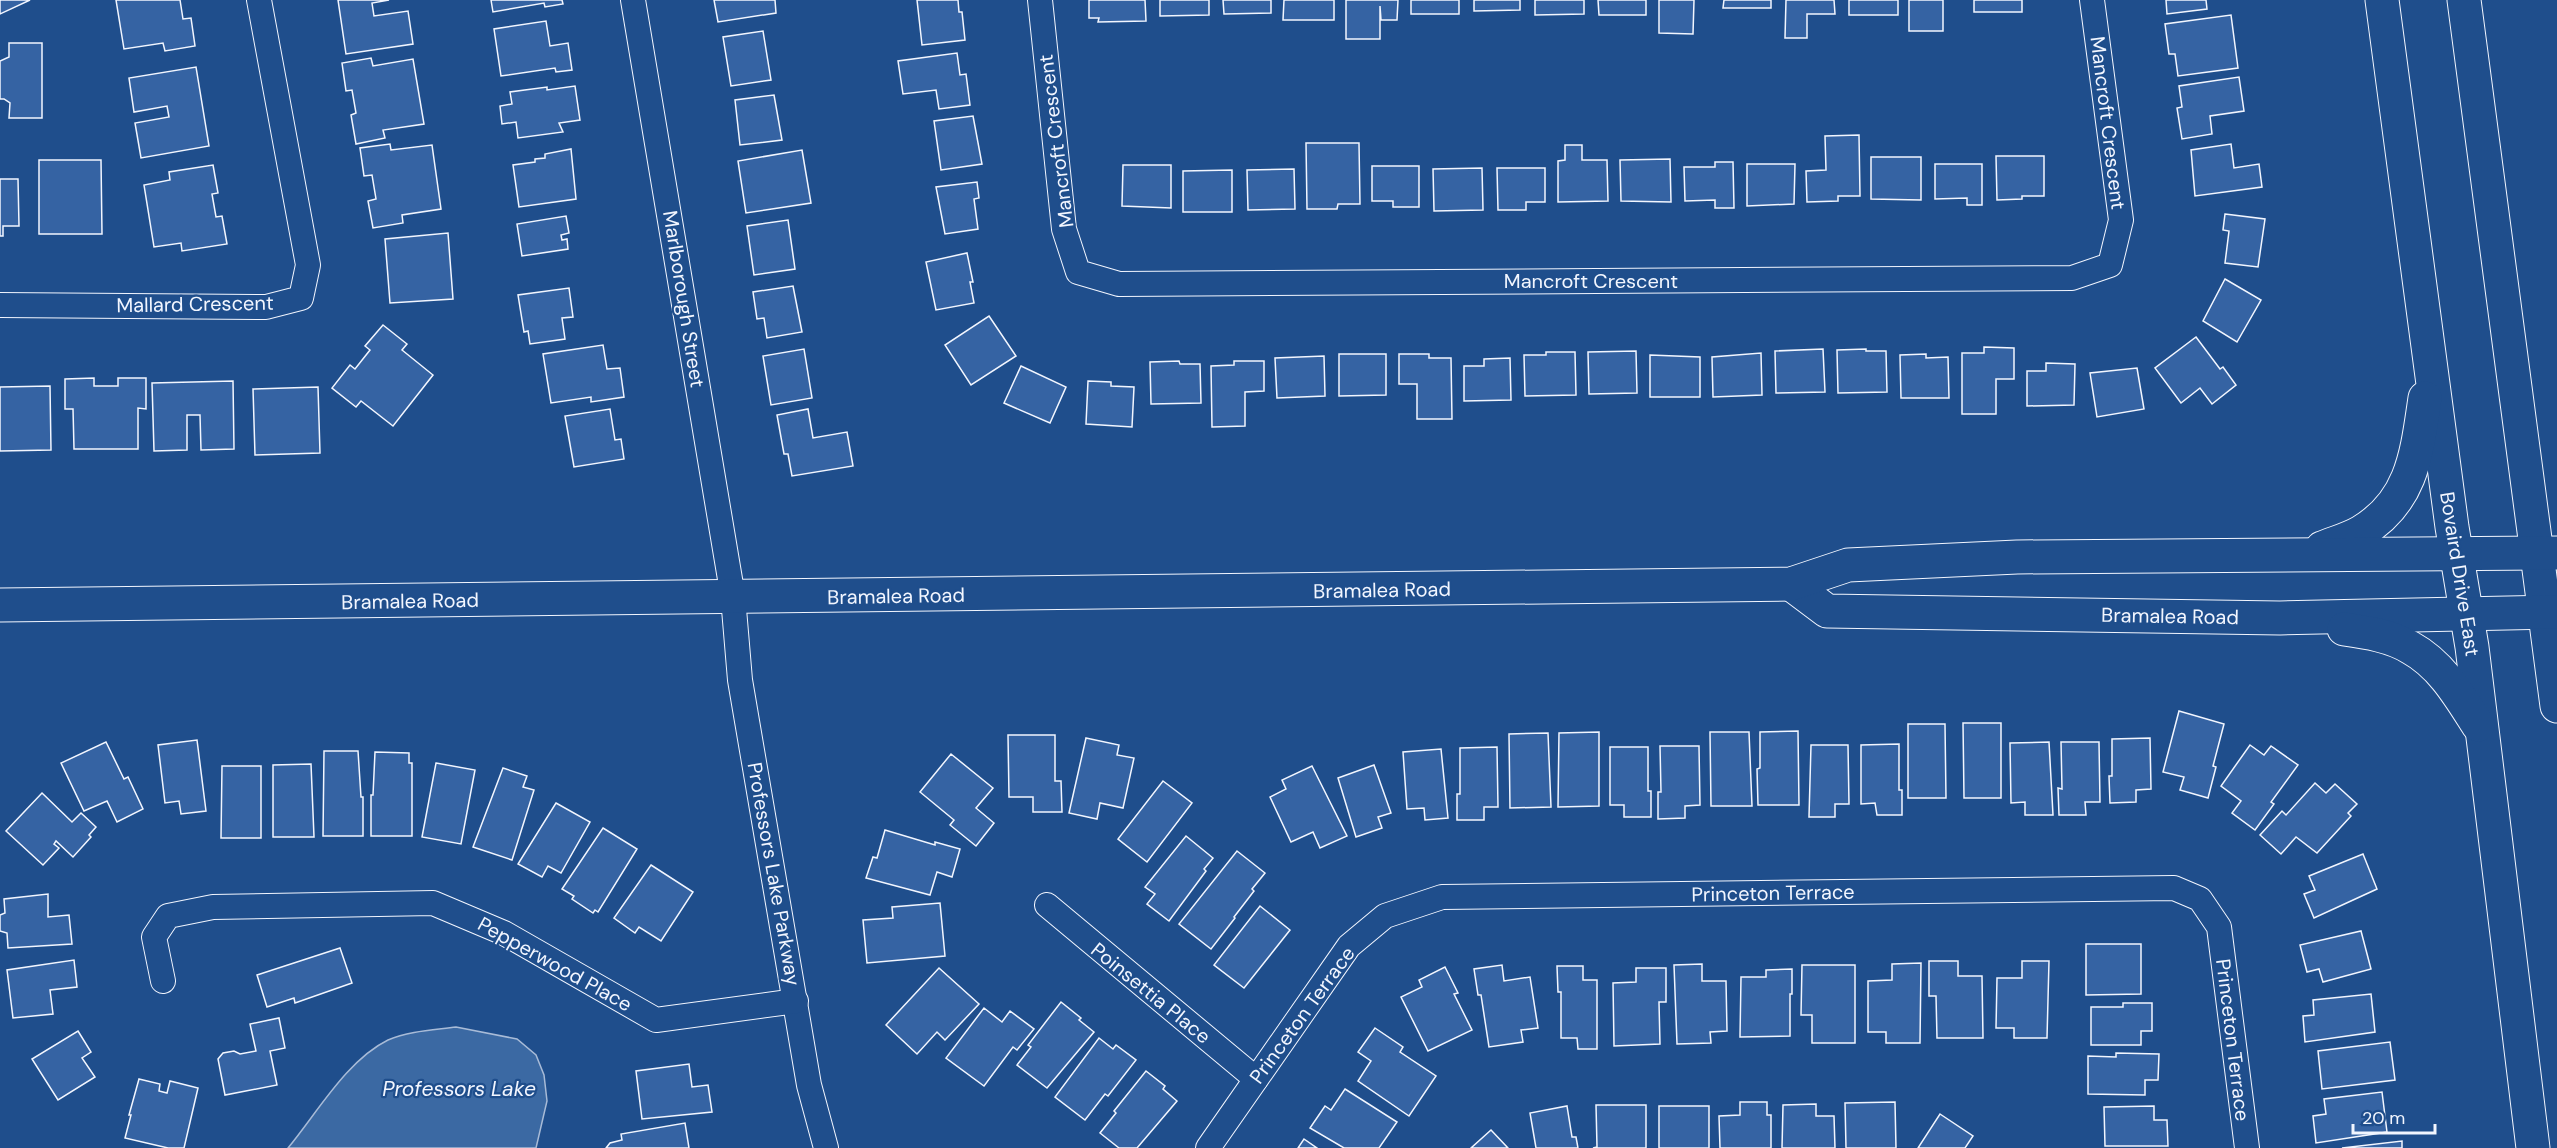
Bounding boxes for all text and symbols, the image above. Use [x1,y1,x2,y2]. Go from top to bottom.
street label: Mancroft Crescent [2084,35,2132,211]
street label: Mancroft Crescent [1032,53,1080,229]
street label: Marlborough Street [657,209,711,390]
street label: Mancroft Crescent [1504,268,1678,294]
street label: Mallard Crescent [116,290,274,318]
street label: Bovaird Drive East [2434,490,2486,658]
street label: Bramalea Road [1313,576,1451,604]
street label: Bramalea Road [827,582,965,610]
street label: Bramalea Road [341,587,479,615]
street label: Bramalea Road [2101,602,2239,630]
street label: Professors Lake Parkway [742,760,806,988]
street label: Princeton Terrace [1691,879,1855,907]
street label: Pepperwood Place [473,911,637,1017]
street label: Poinsettia Place [1086,937,1216,1049]
street label: Princeton Terrace [1244,941,1360,1089]
street label: Princeton Terrace [2210,957,2256,1123]
water label: Professors Lake [382,1075,536,1103]
scale bar [2353,1097,2436,1135]
text: 20 m [2362,1106,2405,1130]

